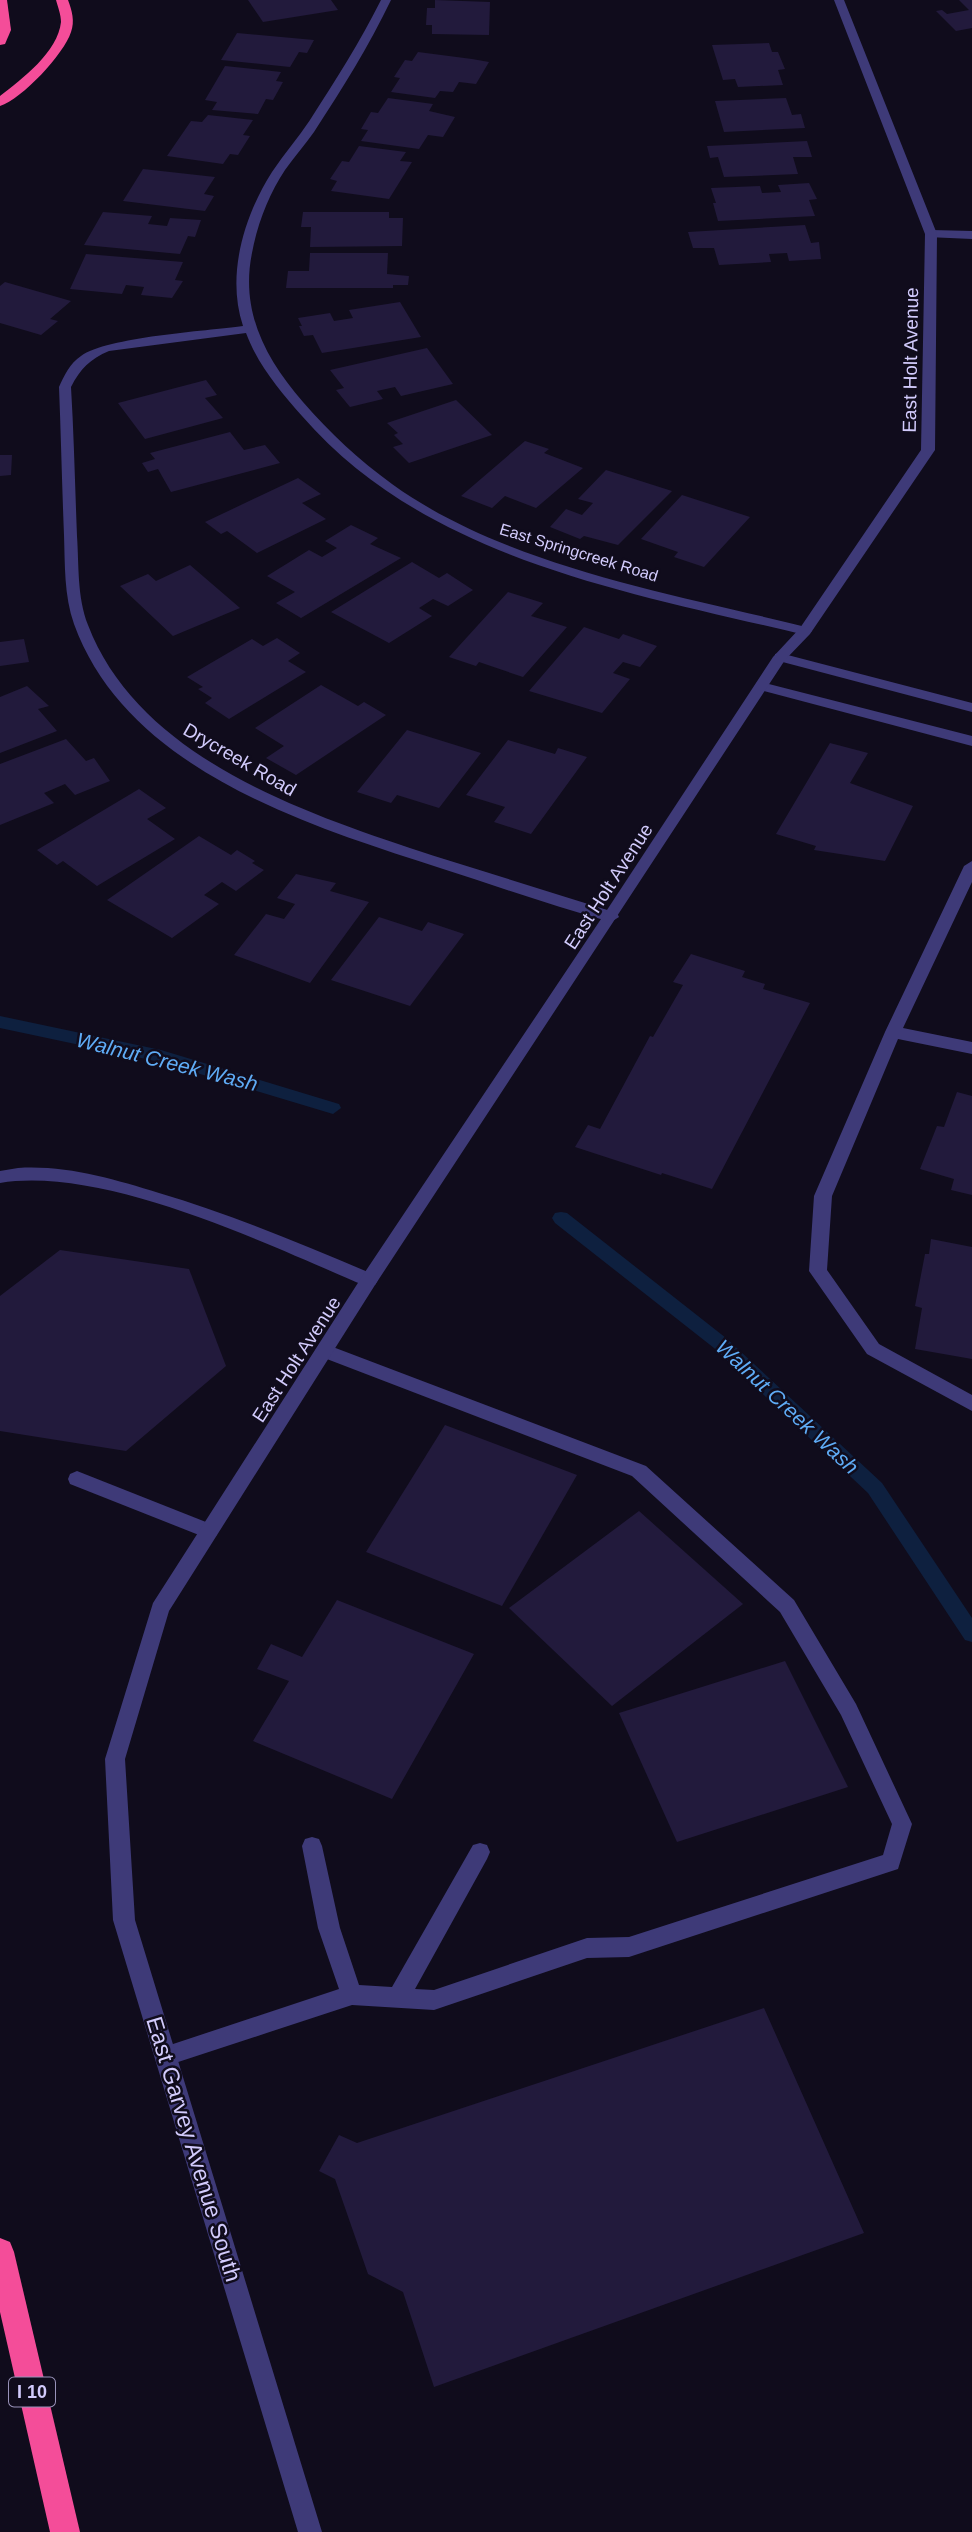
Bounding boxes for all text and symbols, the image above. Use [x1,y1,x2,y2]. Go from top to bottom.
street label: East Holt Avenue [899,287,922,433]
street label: East Springcreek Road [498,520,660,585]
street label: Drycreek Road [180,719,300,800]
street label: East Holt Avenue [560,820,657,953]
water label: Walnut Creek Wash [74,1028,260,1095]
street label: East Holt Avenue [248,1293,345,1426]
water label: Walnut Creek Wash [711,1335,863,1478]
street label: East Garvey Avenue South [141,2013,247,2285]
road number: I 10 [9,2378,55,2406]

